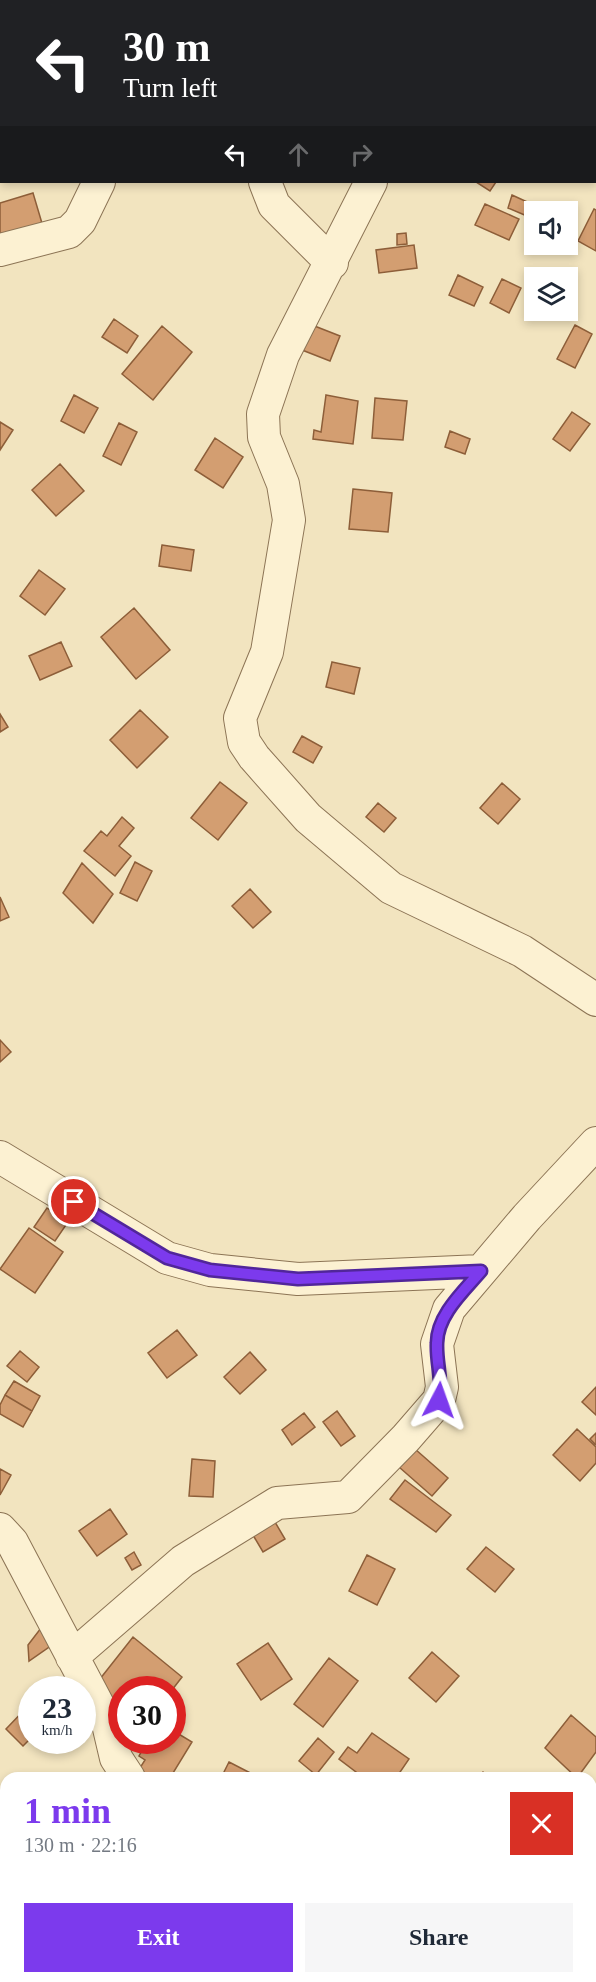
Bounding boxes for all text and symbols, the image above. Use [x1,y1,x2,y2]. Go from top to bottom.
icon: left [24,24,102,102]
text: 30 m [123,24,211,70]
text: Turn left [123,73,217,103]
icon: left [219,138,252,171]
icon: ahead [282,138,315,171]
icon: right [345,138,378,171]
map controls [524,201,578,321]
button: sound [524,201,578,255]
button: layers [524,267,578,321]
pin [48,1176,99,1227]
icon: arrive [57,1185,90,1218]
position arrow [407,1368,471,1432]
speed limit sign: 30 [108,1676,186,1754]
text: 23 [42,1691,72,1724]
text: km/h [42,1722,72,1738]
text: 1 min [24,1791,111,1831]
button: close [510,1792,573,1855]
text: 130 m · 22:16 [24,1834,137,1856]
button: Exit [24,1903,293,1972]
button: Share [305,1903,573,1972]

